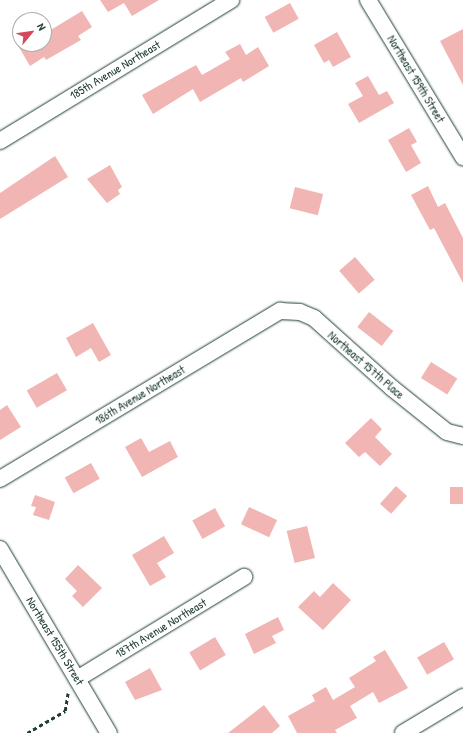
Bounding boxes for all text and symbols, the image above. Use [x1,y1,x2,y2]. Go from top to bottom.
north arrow [12,12,52,52]
text: N [34,21,49,33]
street label: Northeast 159th Street [384,33,448,125]
street label: 185th Avenue Northeast [67,37,163,103]
street label: Northeast 157th Place [325,328,407,402]
street label: 186th Avenue Northeast [92,362,188,428]
street label: Northeast 155th Street [23,594,87,688]
street label: 187th Avenue Northeast [113,595,209,661]

